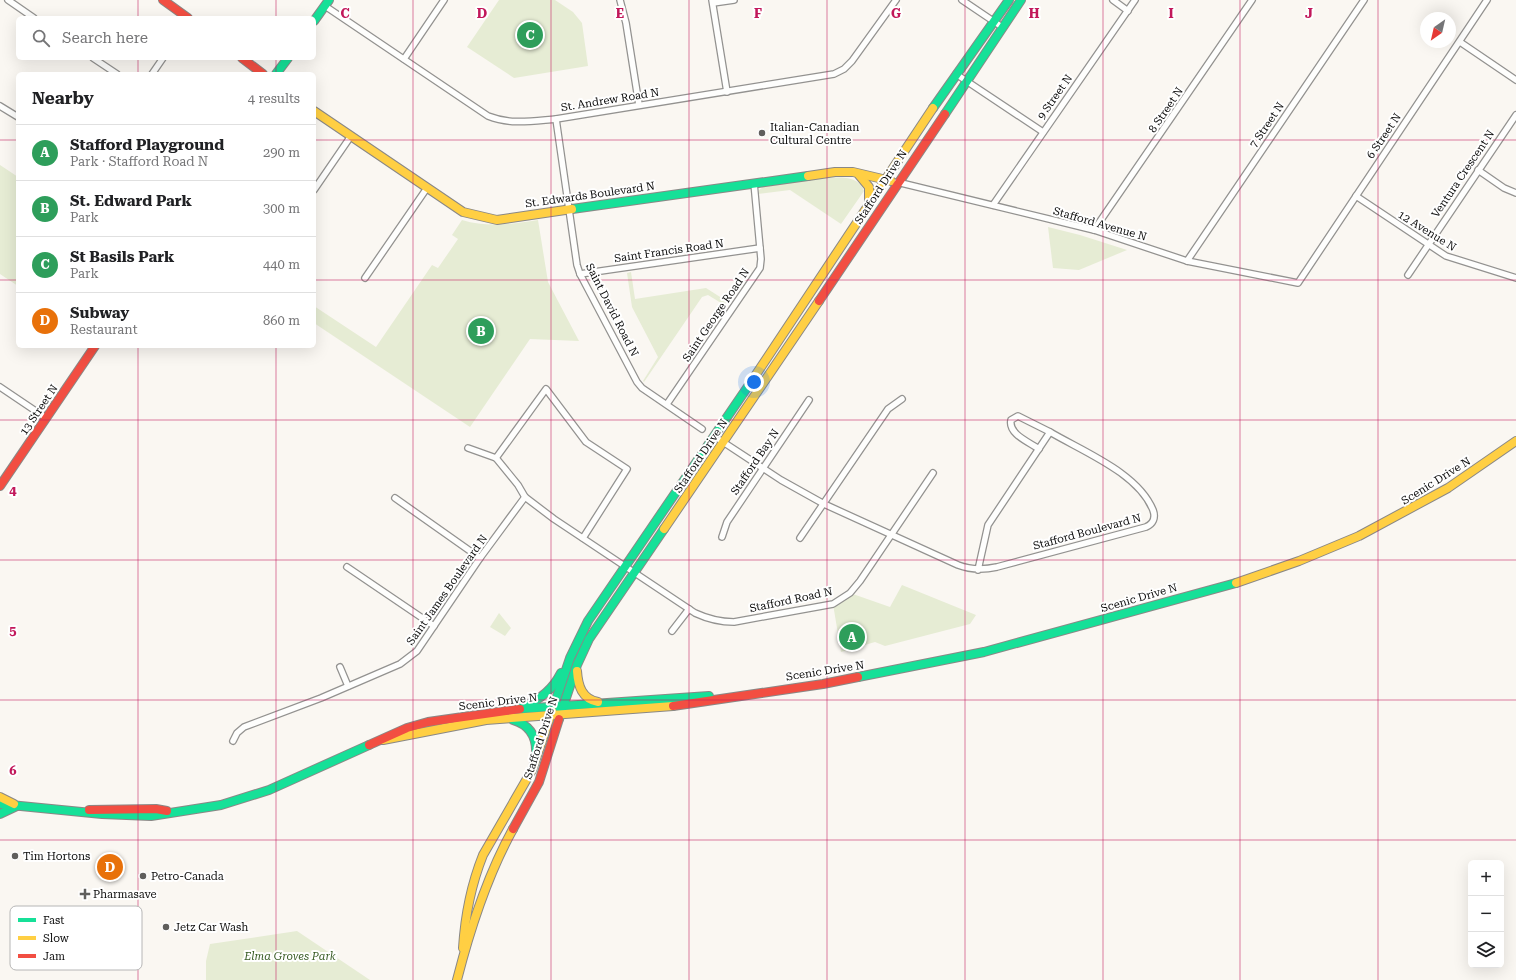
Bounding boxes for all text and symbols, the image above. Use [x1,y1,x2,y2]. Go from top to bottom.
text: C [340,6,350,21]
text: D [477,6,487,21]
text: E [616,6,624,21]
text: F [754,6,762,21]
text: G [891,6,901,21]
text: H [1029,6,1040,21]
text: I [1168,6,1174,21]
text: J [1305,6,1313,21]
north arrow [1420,12,1456,48]
search box [16,16,316,60]
pin: C [517,20,543,50]
icon: search [30,27,52,49]
text: Search here [62,29,148,47]
street label: 9 Street N [1035,72,1075,122]
street label: 8 Street N [1146,85,1186,135]
street label: St. Andrew Road N [560,86,660,114]
text: Nearby [32,88,94,108]
text: 4 results [248,91,300,106]
street label: 7 Street N [1247,100,1287,150]
street label: 6 Street N [1364,111,1404,161]
place label: Italian-Canadian Cultural Centre [770,121,859,147]
marker: Italian-Canadian Cultural Centre [757,128,767,138]
street label: Ventura Crescent N [1429,128,1497,220]
text: Stafford Playground [70,136,224,154]
text: A [40,145,50,160]
text: 290 m [263,145,300,160]
street label: Stafford Drive N [852,147,910,227]
text: Park · Stafford Road N [70,154,208,169]
street label: St. Edwards Boulevard N [524,179,656,211]
text: St. Edward Park [70,192,192,210]
text: B [40,201,50,216]
text: 300 m [263,201,300,216]
street label: Stafford Avenue N [1052,204,1148,244]
street label: 12 Avenue N [1396,208,1459,254]
text: Park [70,210,99,225]
street label: Saint Francis Road N [613,237,725,265]
text: St Basils Park [70,248,174,266]
text: C [40,257,50,272]
text: 440 m [263,257,300,272]
street label: Saint David Road N [583,261,641,359]
text: Park [70,266,99,281]
street label: Saint George Road N [680,266,752,364]
text: Subway [70,304,129,322]
text: D [40,313,50,328]
text: 860 m [263,313,300,328]
pin: B [468,316,494,346]
text: Restaurant [70,322,138,337]
your location [744,372,764,392]
street label: 13 Street N [17,382,61,438]
street label: Stafford Drive N [672,417,731,495]
street label: Stafford Bay N [728,426,782,497]
street label: Scenic Drive N [1399,454,1473,507]
text: 4 [9,483,17,498]
street label: Stafford Boulevard N [1032,511,1143,553]
street label: Saint James Boulevard N [404,532,490,648]
street label: Scenic Drive N [1099,581,1179,615]
street label: Stafford Road N [748,585,834,615]
pin: A [839,622,865,652]
text: 5 [9,623,17,638]
street label: Scenic Drive N [785,658,865,684]
street label: Scenic Drive N [458,691,538,713]
street label: Stafford Drive N [522,695,561,781]
text: 6 [9,763,17,778]
place label: Tim Hortons [23,850,90,863]
marker: Tim Hortons [10,851,20,861]
pin: D [97,852,123,882]
map controls [1468,860,1504,968]
button: + [1468,860,1504,896]
place label: Petro-Canada [151,870,224,883]
marker: Petro-Canada [138,871,148,881]
place label: Pharmasave [93,888,157,901]
marker: Pharmasave [80,889,90,899]
button: − [1468,896,1504,932]
legend [10,906,142,970]
text: Fast [43,914,64,927]
place label: Jetz Car Wash [174,921,248,934]
marker: Jetz Car Wash [161,922,171,932]
text: Slow [43,932,70,945]
button: layers [1468,932,1504,968]
text: Jam [43,950,65,963]
park label: Elma Groves Park [243,950,336,963]

